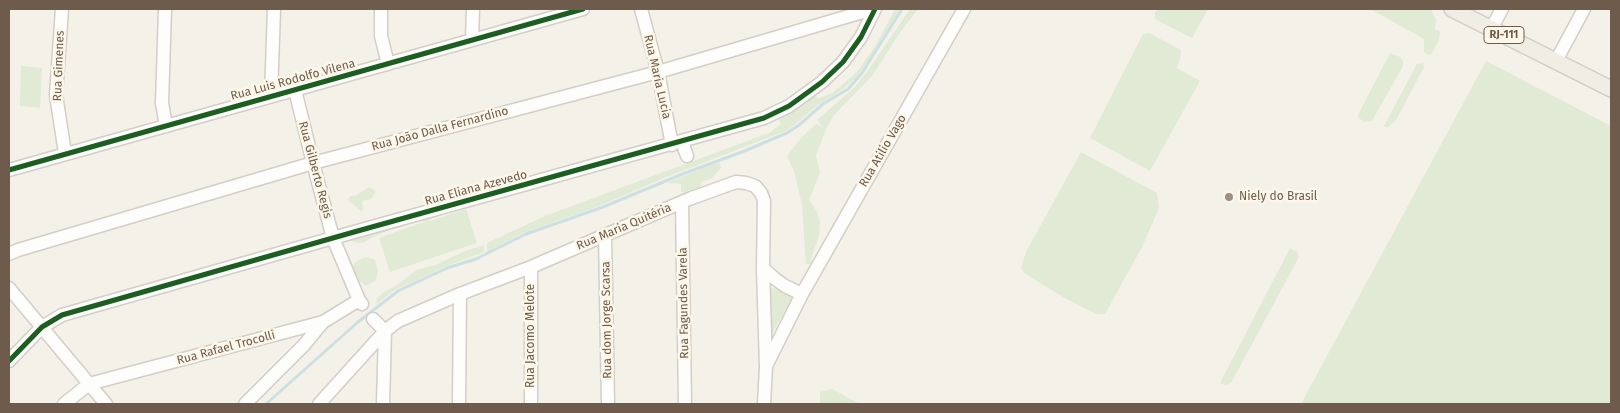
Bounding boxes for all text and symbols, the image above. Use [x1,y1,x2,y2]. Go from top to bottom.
road number: RJ-111 [1484,26,1524,44]
street label: Rua Gimenes [51,30,67,102]
street label: Rua Maria Lucia [640,33,674,121]
street label: Rua Luis Rodolfo Vilena [229,56,357,104]
street label: Rua João Dalla Fernardino [370,104,510,154]
street label: Rua Atilio Vago [856,112,910,190]
street label: Rua Gilberto Regis [295,120,335,220]
street label: Rua Eliana Azevedo [423,167,529,209]
place label: Niely do Brasil [1239,190,1317,204]
marker: Niely do Brasil [1223,191,1235,203]
street label: Rua Maria Quitéria [575,201,673,253]
street label: Rua Fagundes Varela [676,247,692,359]
street label: Rua dom Jorge Scarsa [599,261,615,379]
street label: Rua Jacomo Melote [524,284,538,388]
street label: Rua Rafael Trocolli [175,328,277,368]

